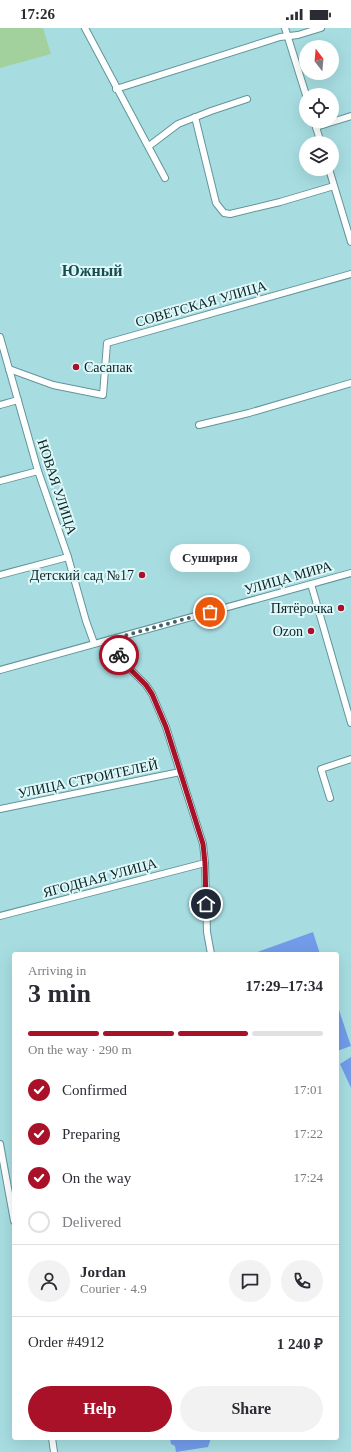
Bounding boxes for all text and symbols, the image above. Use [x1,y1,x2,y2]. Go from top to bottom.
text: 17:26 [20,6,55,22]
north arrow [299,40,339,80]
map controls [299,40,339,176]
button: locate [299,88,339,128]
button: layers [299,136,339,176]
district label: Южный [62,262,122,279]
street label: СОВЕТСКАЯ УЛИЦА [134,278,269,330]
place label: Сасапак [84,360,133,375]
marker: Сасапак [71,362,81,372]
street label: НОВАЯ УЛИЦА [34,437,80,538]
callout: Суширия [170,544,250,572]
text: Суширия [182,550,238,565]
street label: УЛИЦА МИРА [243,558,334,598]
place label: Детский сад №17 [30,568,134,583]
marker: Детский сад №17 [137,570,147,580]
pin [193,595,227,629]
icon: bag [199,601,221,623]
place label: Пятёрочка [271,601,334,616]
marker: Пятёрочка [336,603,346,613]
place label: Ozon [273,624,303,639]
marker: Ozon [306,626,316,636]
courier [99,635,139,675]
icon: bike [108,644,130,666]
street label: УЛИЦА СТРОИТЕЛЕЙ [16,756,159,801]
street label: ЯГОДНАЯ УЛИЦА [41,855,159,900]
pin [189,887,223,921]
icon: home [195,893,217,915]
text: Arriving in [28,963,86,978]
text: 17:29–17:34 [246,978,323,994]
text: 3 min [28,979,91,1008]
text: On the way · 290 m [28,1042,132,1057]
icon: check [28,1079,50,1101]
text: Confirmed [62,1082,127,1098]
text: 17:01 [293,1082,323,1097]
icon: check [28,1123,50,1145]
text: Preparing [62,1126,120,1142]
text: 17:22 [293,1126,323,1141]
icon: check [28,1167,50,1189]
text: On the way [62,1170,131,1186]
text: 17:24 [293,1170,323,1185]
text: Delivered [62,1214,121,1230]
button: person [28,1260,70,1302]
button: chat [229,1260,271,1302]
button: phone [281,1260,323,1302]
text: Jordan [80,1264,126,1280]
text: Courier · 4.9 [80,1281,147,1296]
text: Order #4912 [28,1334,104,1350]
text: 1 240 ₽ [277,1336,323,1352]
button: Help [28,1386,172,1432]
button: Share [180,1386,323,1432]

